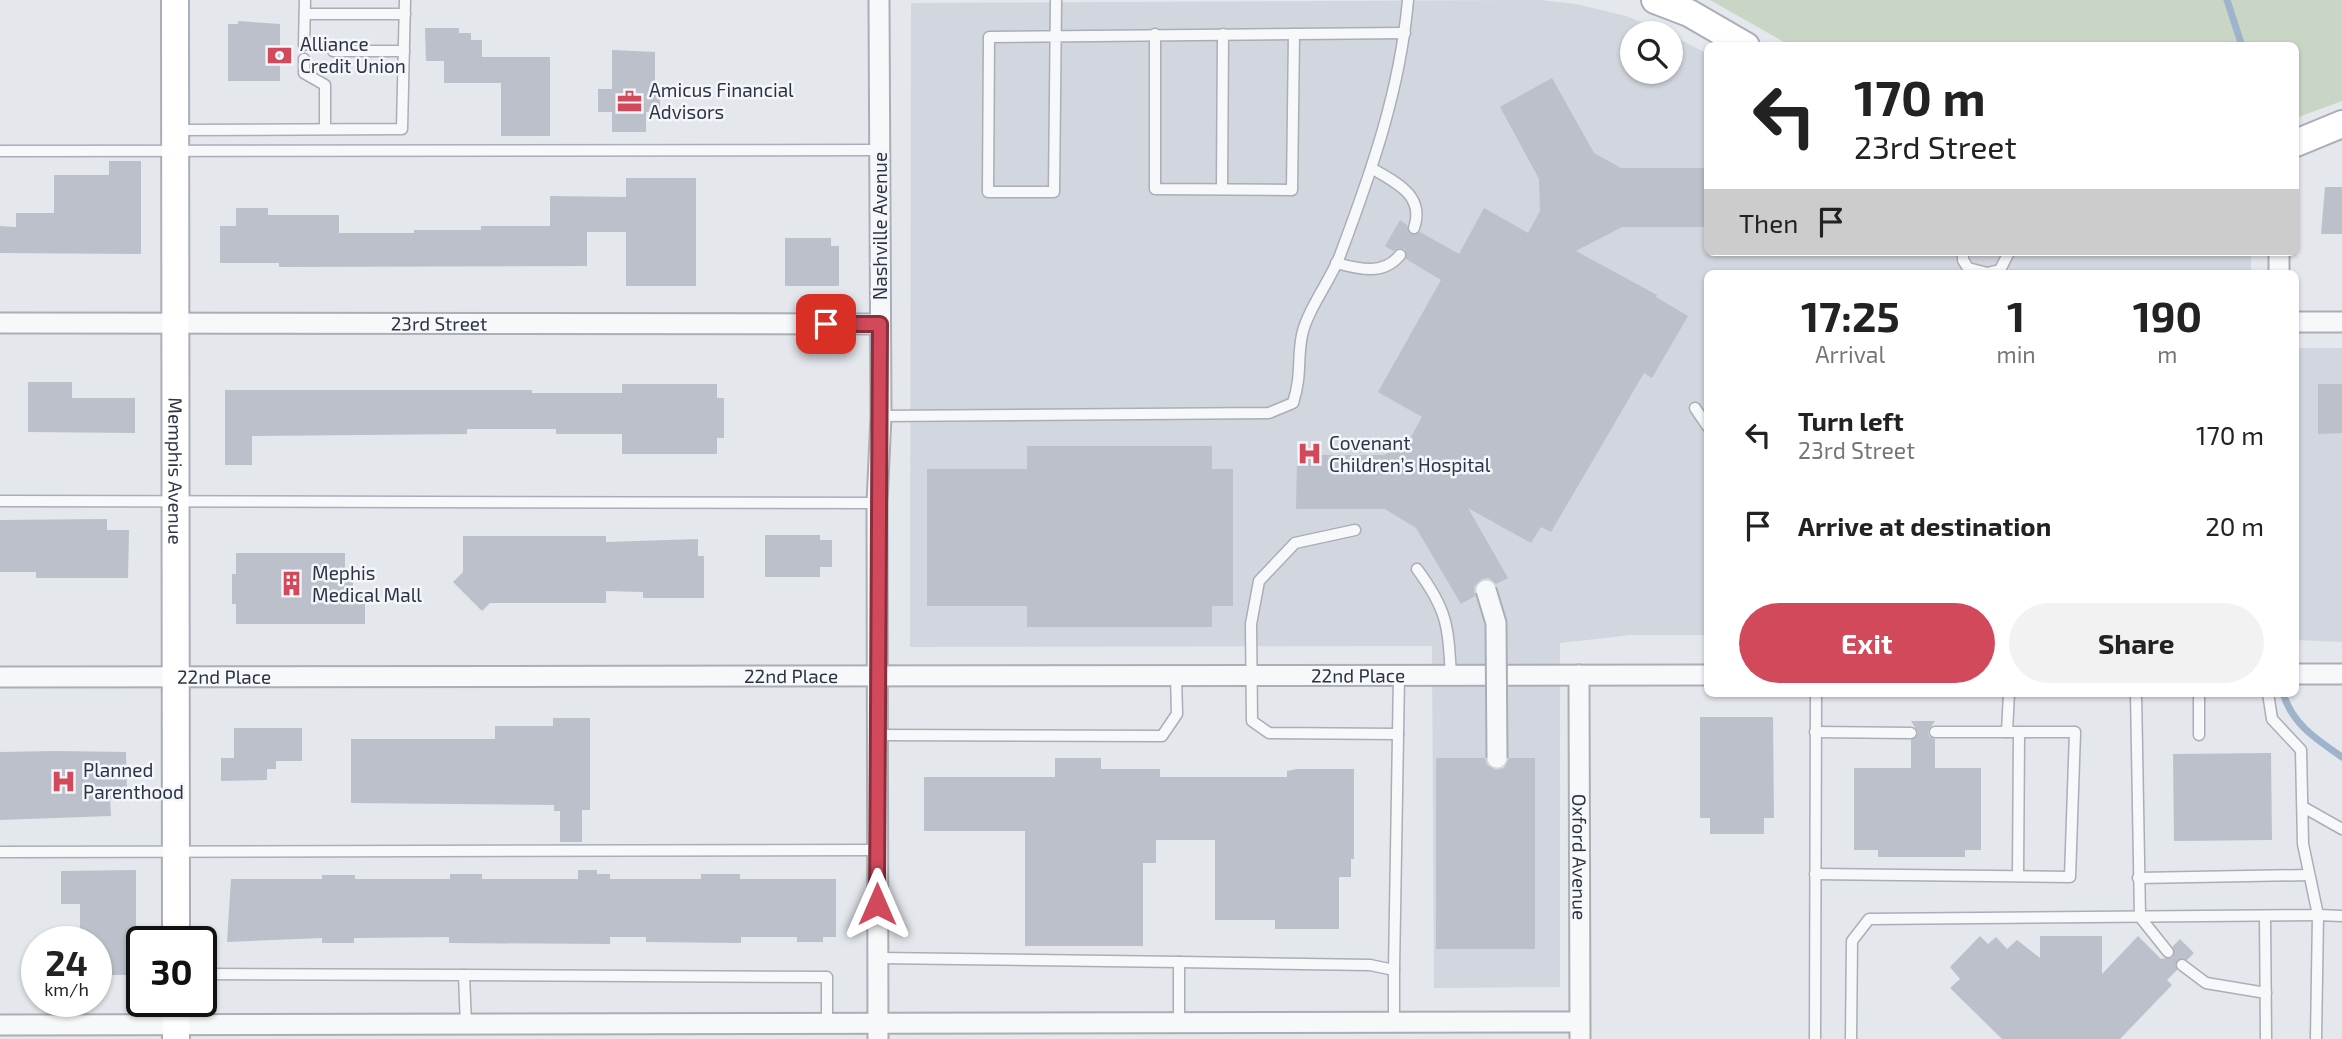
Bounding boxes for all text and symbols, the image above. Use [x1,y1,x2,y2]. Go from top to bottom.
map controls [1620,21,1683,84]
button: search [1620,21,1683,84]
place label: Alliance Credit Union [300,32,406,77]
bank icon: Alliance Credit Union [266,41,294,69]
text: 170 m [1854,67,1986,126]
icon: left [1739,70,1830,161]
place label: Amicus Financial Advisors [649,78,794,123]
office icon: Amicus Financial Advisors [615,87,643,115]
text: 23rd Street [1854,127,2017,165]
street label: Nashville Avenue [868,152,891,300]
icon: arrive [1812,203,1850,241]
text: Then [1739,207,1798,238]
text: 17:25 [1801,290,1900,340]
text: 1 [2007,290,2025,340]
text: 190 [2133,290,2202,340]
pin [796,294,856,354]
icon: arrive [807,305,845,343]
street label: 23rd Street [391,311,487,335]
text: Arrival [1815,340,1885,368]
text: min [1997,340,2036,368]
text: m [2157,340,2177,368]
street label: Memphis Avenue [164,397,188,545]
text: Turn left [1798,405,1904,436]
icon: left [1739,416,1777,454]
text: 170 m [2196,419,2264,450]
place label: Covenant Children’s Hospital [1329,431,1491,476]
text: 23rd Street [1798,436,1915,464]
hospital icon: Covenant Children’s Hospital [1295,440,1323,468]
icon: arrive [1739,507,1777,545]
text: Arrive at destination [1798,510,2051,541]
text: 20 m [2205,510,2264,541]
place label: Mephis Medical Mall [312,561,422,606]
building icon: Mephis Medical Mall [278,570,306,598]
button: Exit [1739,603,1995,683]
button: Share [2009,603,2264,683]
street label: 22nd Place [1311,663,1405,686]
street label: 22nd Place [744,664,838,687]
street label: 22nd Place [177,665,271,688]
place label: Planned Parenthood [83,758,184,803]
hospital icon: Planned Parenthood [49,767,77,795]
street label: Oxford Avenue [1568,794,1592,920]
position arrow [840,867,914,941]
speed limit sign: 30 [126,926,217,1017]
text: 24 [45,941,88,983]
text: km/h [44,978,89,1000]

